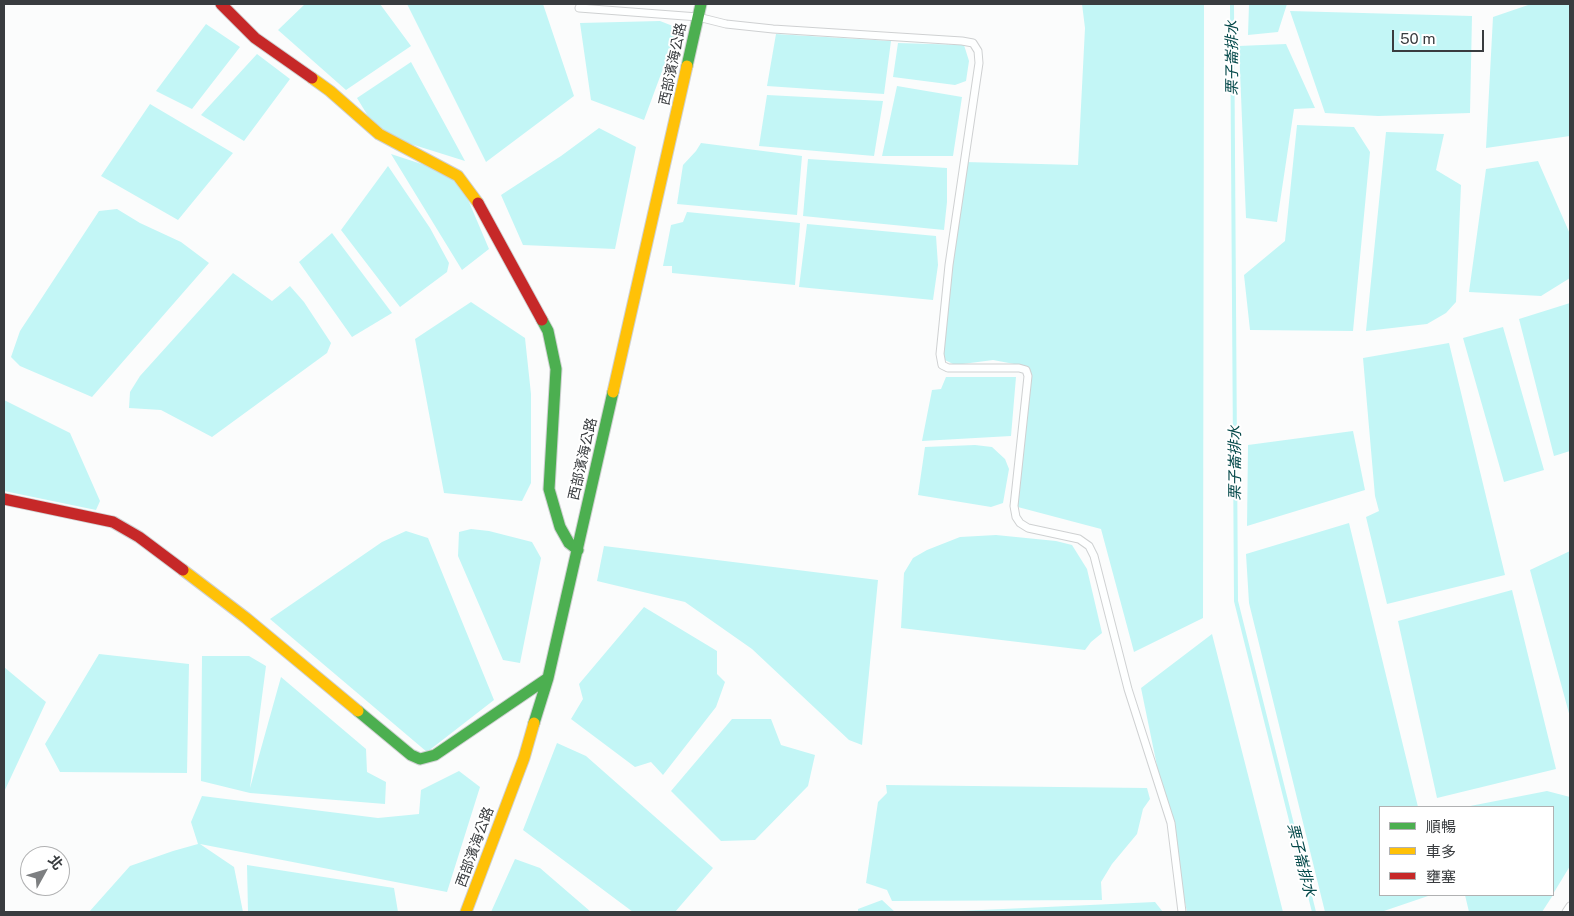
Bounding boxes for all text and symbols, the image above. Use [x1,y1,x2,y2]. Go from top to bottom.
scale bar [1394,20,1486,52]
street label: 西部濱海公路 [656,21,690,107]
water label: 栗子崙排水 [1223,21,1241,95]
text: 50 m [1400,30,1435,47]
street label: 西部濱海公路 [565,416,601,502]
water label: 栗子崙排水 [1226,426,1244,500]
street label: 西部濱海公路 [453,805,497,889]
legend [1379,806,1554,896]
text: 順暢 [1426,818,1456,835]
water label: 栗子崙排水 [1283,821,1319,899]
text: 車多 [1426,843,1456,860]
north arrow [20,846,70,896]
text: 北 [45,852,67,873]
text: 壅塞 [1426,868,1456,885]

